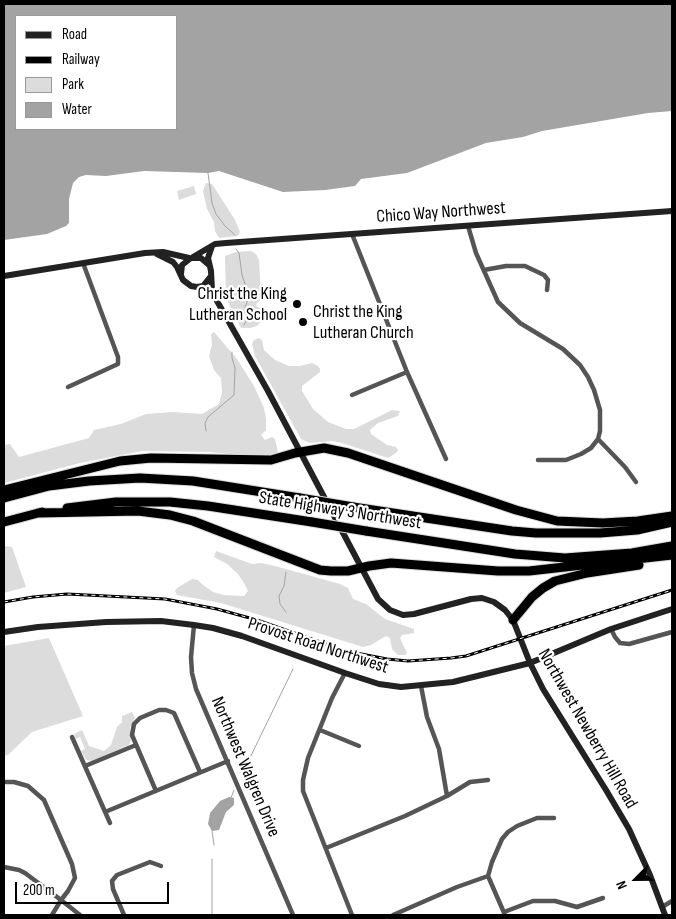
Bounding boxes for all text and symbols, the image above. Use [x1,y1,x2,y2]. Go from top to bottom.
legend [15,15,178,130]
text: Road [62,25,87,44]
text: Railway [62,50,100,69]
text: Park [62,75,84,94]
text: Water [62,100,92,119]
street label: Chico Way Northwest [376,198,506,228]
place label: Christ the King Lutheran School [189,283,287,326]
marker: Christ the King Lutheran School [291,298,303,310]
place label: Christ the King Lutheran Church [313,301,414,344]
marker: Christ the King Lutheran Church [297,316,309,328]
street label: State Highway 3 Northwest [257,487,423,535]
street label: Provost Road Northwest [245,613,391,679]
street label: Northwest Newberry Hill Road [532,645,642,813]
street label: Northwest Walgren Drive [206,694,284,840]
north arrow [611,854,661,904]
scale bar [18,872,171,904]
text: N [612,878,631,892]
text: 200 m [23,881,55,900]

